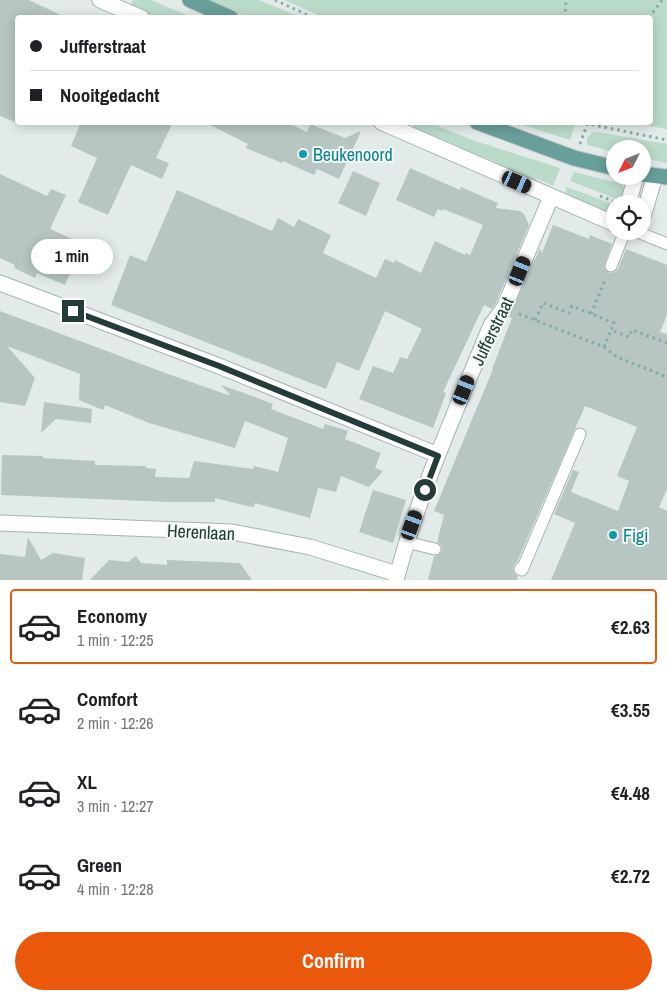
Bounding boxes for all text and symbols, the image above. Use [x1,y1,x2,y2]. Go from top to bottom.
text: Jufferstraat [60,33,146,59]
text: Nooitgedacht [60,82,160,108]
north arrow [606,140,651,185]
map controls [606,140,651,240]
place label: Beukenoord [313,142,393,167]
marker: Beukenoord [297,148,309,160]
car [500,169,533,195]
button: locate [606,195,651,240]
callout: 1 min [32,238,114,274]
text: 1 min [55,245,89,267]
car [507,254,532,288]
street label: Jufferstraat [465,292,519,370]
route end [62,300,84,322]
car [451,373,476,407]
route start [414,479,436,501]
car [399,508,424,542]
street label: Herenlaan [166,518,236,546]
place label: Figi [623,523,648,548]
marker: Figi [607,529,619,541]
text: Economy [77,603,147,629]
icon: car [17,604,62,649]
text: €2.63 [611,614,650,640]
text: 1 min · 12:25 [77,629,154,651]
text: Comfort [77,686,138,712]
icon: car [17,687,62,732]
text: €3.55 [611,697,650,723]
text: 2 min · 12:26 [77,712,154,734]
text: XL [77,769,97,795]
icon: car [17,770,62,815]
text: €4.48 [611,780,650,806]
text: 3 min · 12:27 [77,795,154,817]
text: Green [77,852,122,878]
icon: car [17,853,62,898]
text: €2.72 [611,863,650,889]
text: 4 min · 12:28 [77,878,154,900]
button: Confirm [15,932,652,990]

